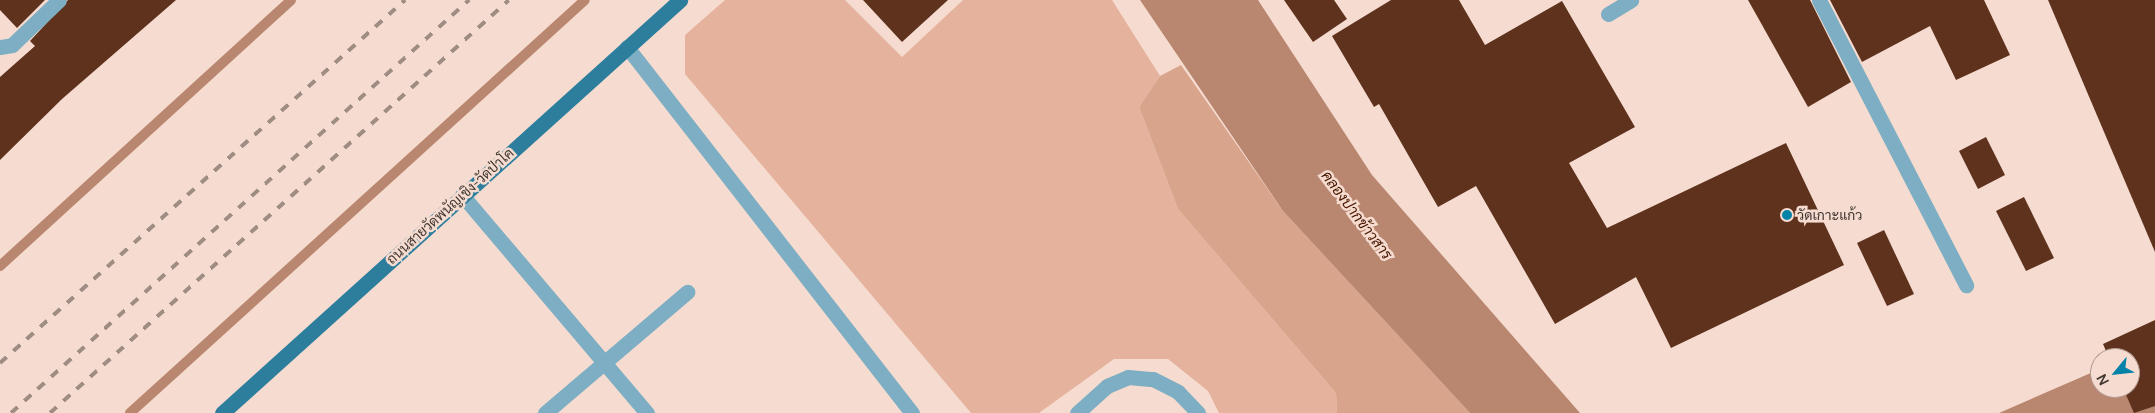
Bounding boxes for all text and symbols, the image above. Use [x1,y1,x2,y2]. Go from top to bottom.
street label: ถนนสายวัดพนัญเชิง-วัดป่าโค [383,144,517,268]
water label: คลองปากข้าวสาร [1318,167,1396,263]
place label: วัดเกาะแก้ว [1797,207,1862,223]
marker: วัดเกาะแก้ว [1781,209,1793,221]
north arrow [2090,348,2140,398]
text: N [2091,371,2113,389]

